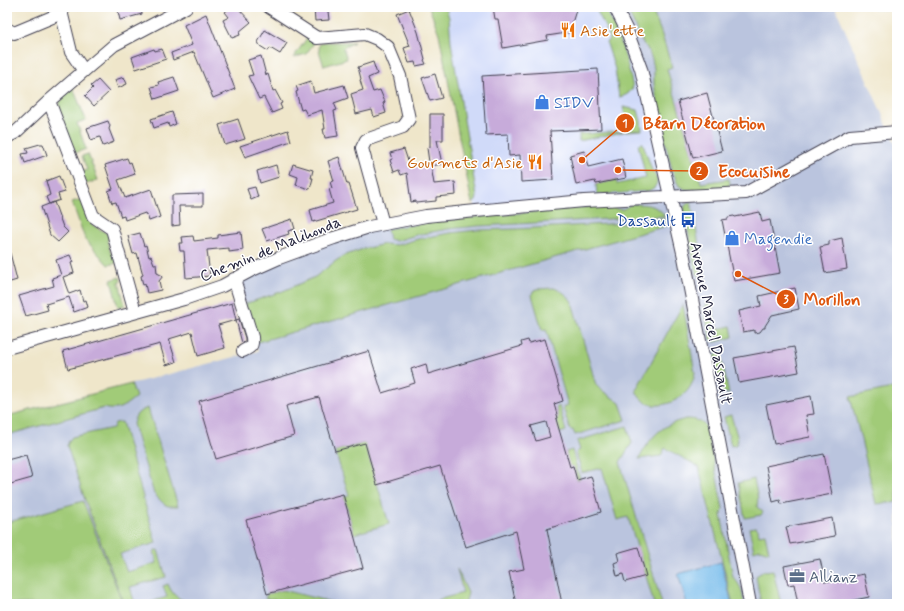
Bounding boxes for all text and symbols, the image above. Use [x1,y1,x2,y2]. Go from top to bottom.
restaurant icon: Asie'ette [559,21,577,39]
place label: Asie'ette [580,21,644,42]
shop icon: SIDV [533,93,551,111]
place label: SIDV [554,93,594,114]
callout: Béarn Décoration [615,109,773,138]
text: Béarn Décoration [643,113,766,135]
text: 1 [622,116,628,132]
place label: Gourmets d'Asie [407,153,523,174]
restaurant icon: Gourmets d'Asie [526,153,544,171]
callout: Ecocuisine [689,157,798,186]
text: Ecocuisine [718,161,790,183]
text: 2 [696,164,702,180]
place label: Dassault [617,211,676,232]
bus stop icon: Dassault [679,211,697,229]
street label: Chemin de Malihonda [197,212,344,287]
shop icon: Magendie [723,229,741,247]
place label: Magendie [744,229,813,251]
street label: Avenue Marcel Dassault [684,240,737,407]
callout: Morillon [776,285,869,314]
text: Morillon [804,289,860,311]
text: 3 [783,292,789,308]
office icon: Allianz [788,567,806,585]
place label: Allianz [809,567,858,588]

